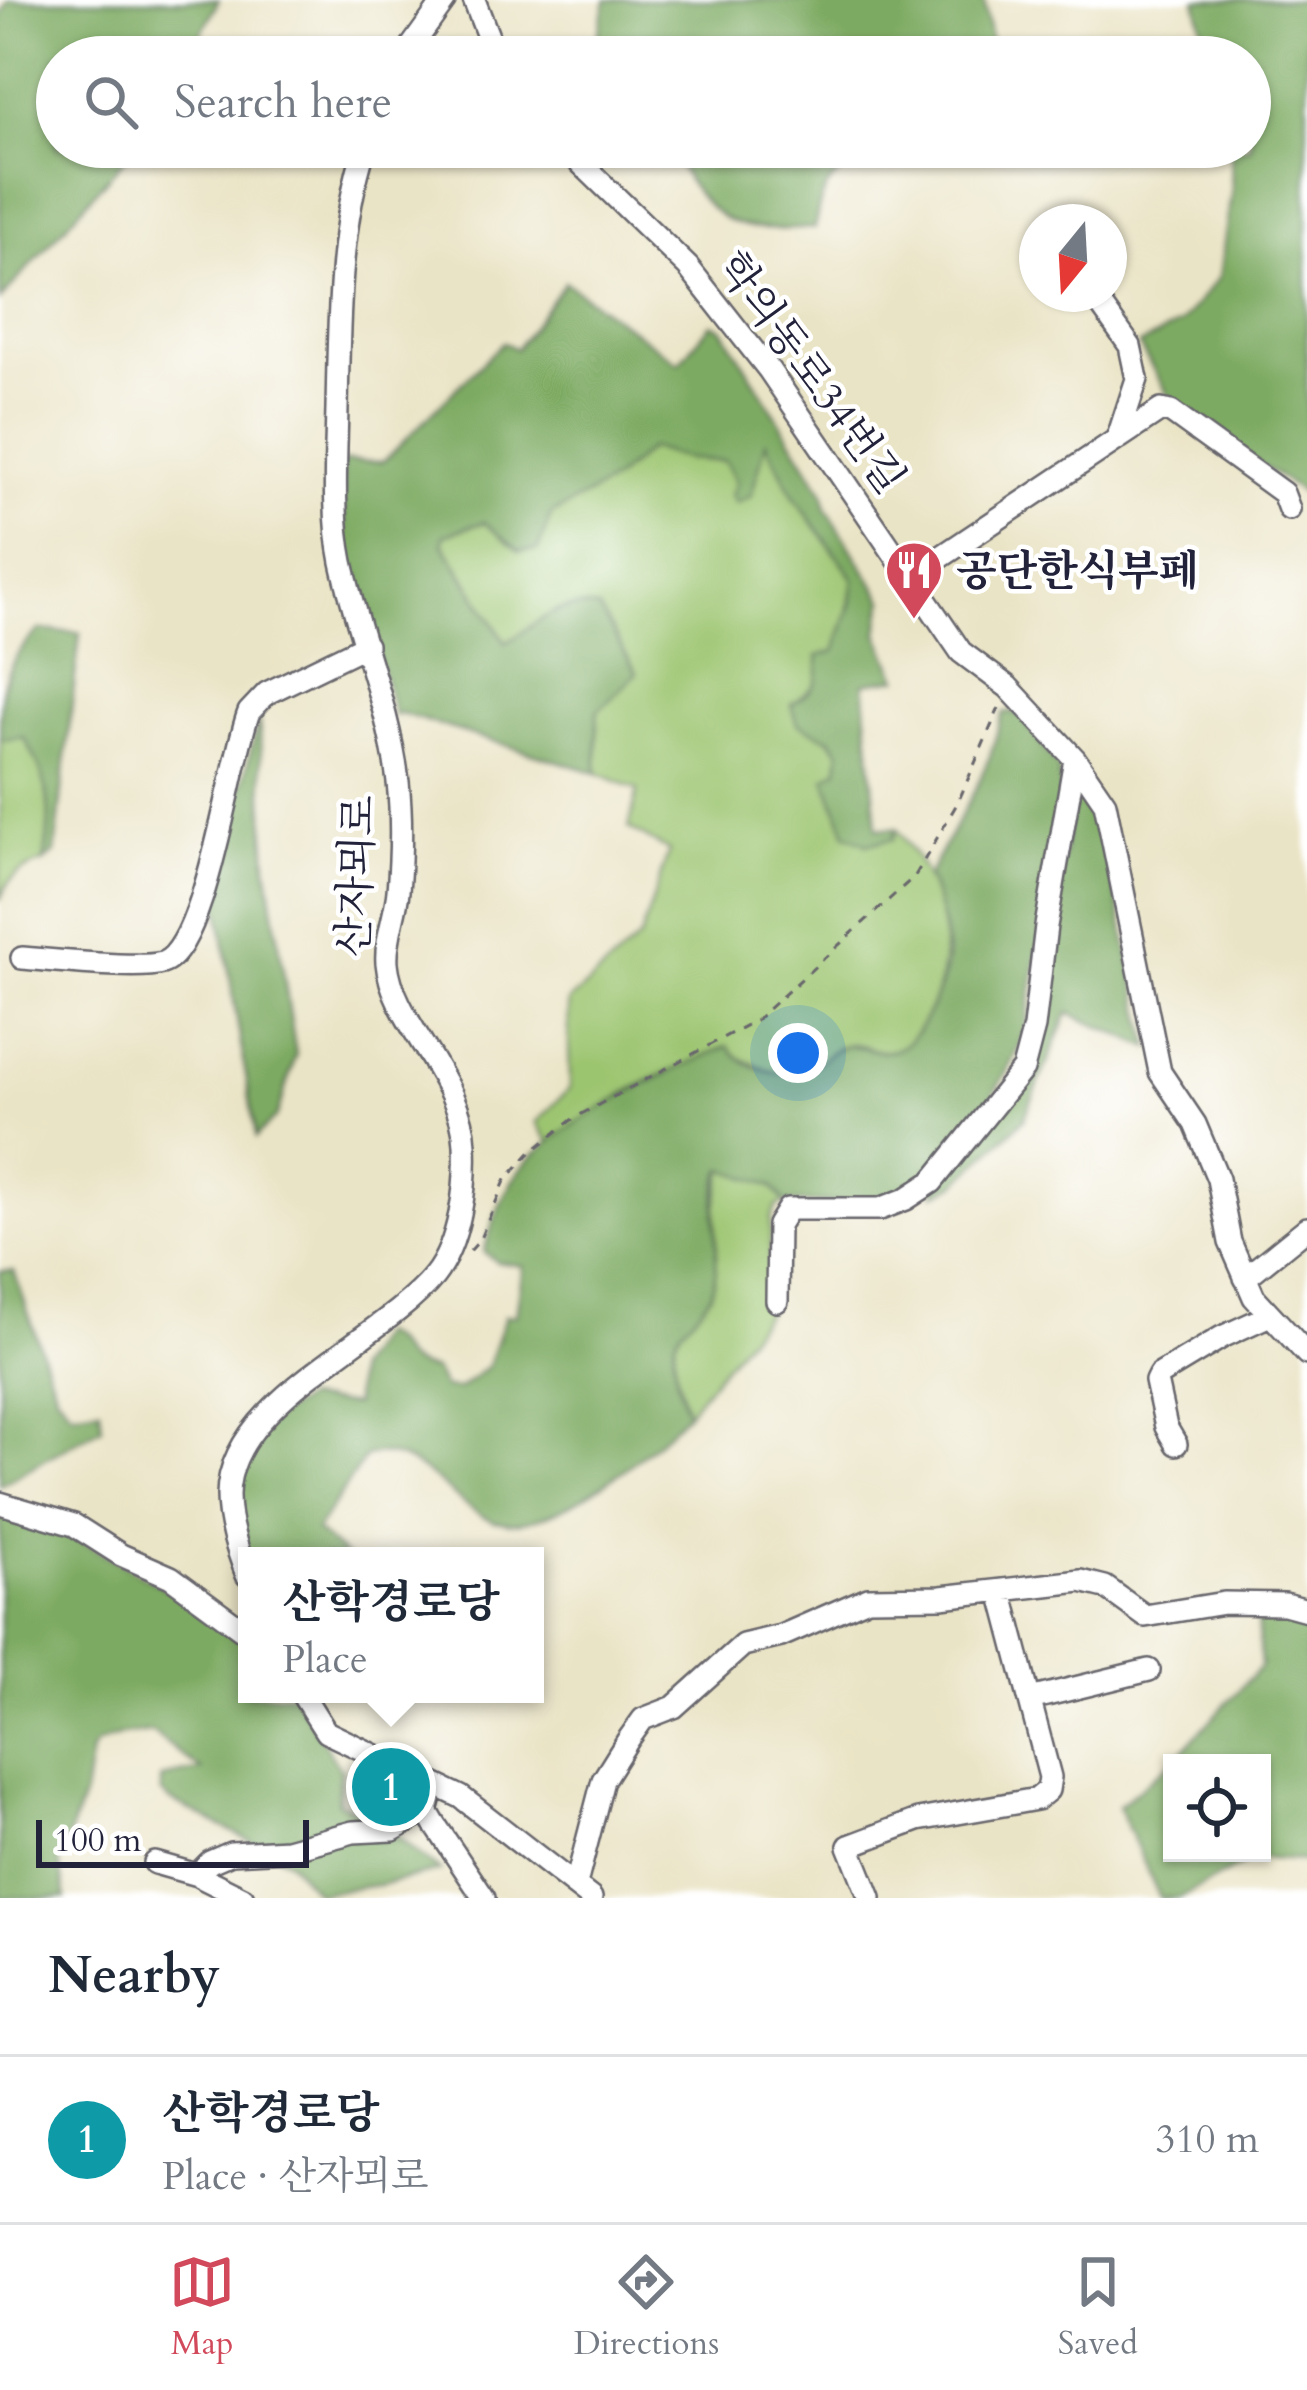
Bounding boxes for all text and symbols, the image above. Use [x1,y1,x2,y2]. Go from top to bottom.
search box [36,36,1271,168]
icon: search [78,69,144,135]
text: Search here [174,72,392,133]
north arrow [1019,204,1127,312]
street label: 학의동로34번길 [704,240,918,506]
restaurant icon: 공단한식부페 [883,539,945,621]
place label: 공단한식부페 [956,543,1199,600]
street label: 산자뫼로 [325,794,388,958]
your location [768,1023,828,1083]
popup [238,1547,544,1703]
text: 산학경로당 [282,1572,500,1633]
text: Place [282,1633,368,1686]
pin: 1 [352,1742,430,1832]
map controls [1163,1754,1271,1862]
button: locate [1163,1754,1271,1862]
scale bar [36,1814,309,1867]
text: 100 m [54,1818,141,1863]
text: Nearby [48,1941,220,2011]
text: 산학경로당 [162,2083,379,2144]
text: 1 [77,2113,97,2166]
text: 310 m [1156,2113,1259,2166]
text: Place · 산자뫼로 [162,2150,429,2203]
tab: Map [169,2249,235,2366]
tab: Directions [574,2249,719,2366]
tab: Saved [1058,2249,1138,2366]

